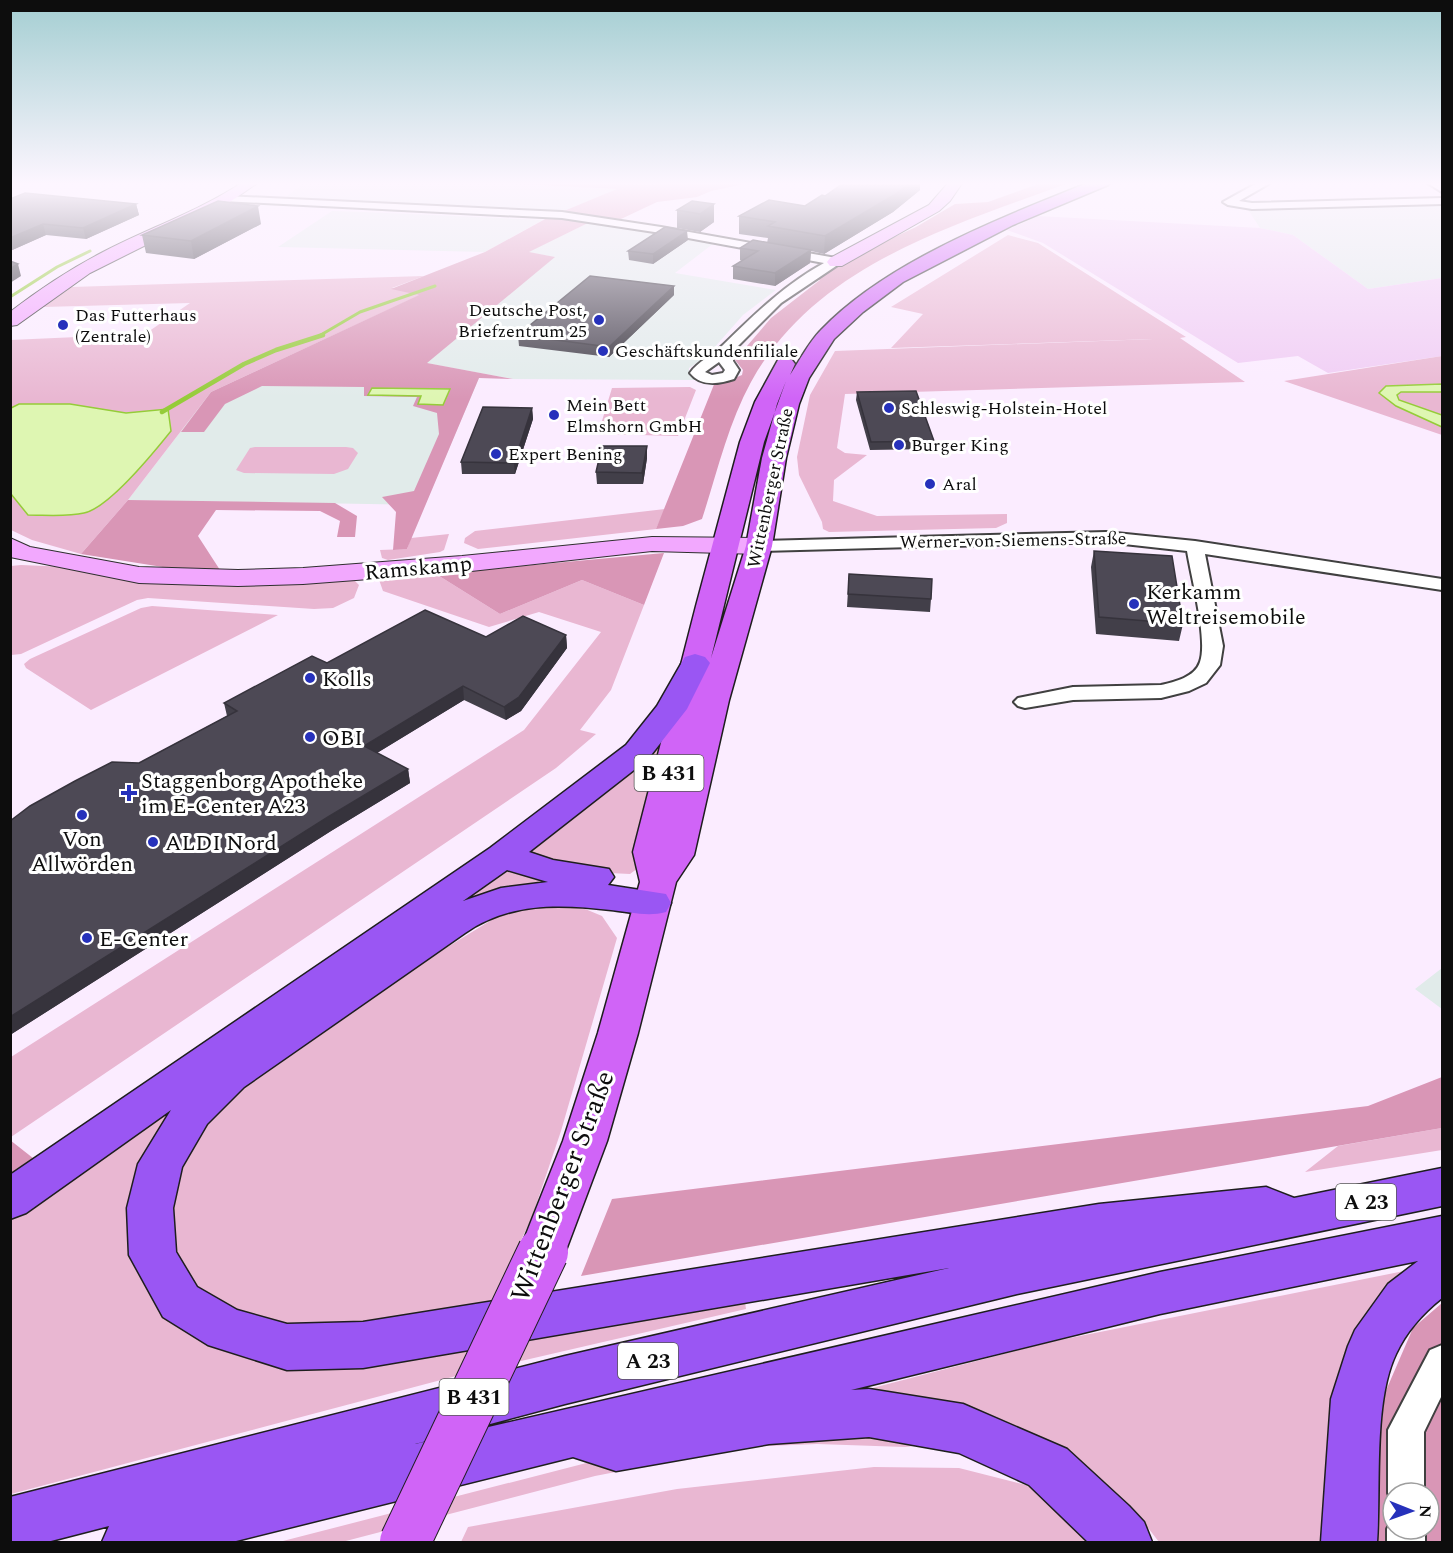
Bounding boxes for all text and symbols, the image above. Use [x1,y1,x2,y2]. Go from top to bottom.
place label: Deutsche Post, Briefzentrum 25 [458,297,587,345]
place label: Das Futterhaus (Zentrale) [75,302,197,350]
marker: Deutsche Post, Briefzentrum 25 [592,313,606,327]
marker: Das Futterhaus (Zentrale) [56,318,70,332]
place label: Geschäftskundenfiliale [615,338,798,365]
marker: Geschäftskundenfiliale [596,344,610,358]
place label: Mein Bett Elmshorn GmbH [566,392,702,440]
place label: Schleswig-Holstein-Hotel [901,395,1107,422]
marker: Schleswig-Holstein-Hotel [882,401,896,415]
street label: Wittenberger Straße [740,406,801,571]
marker: Mein Bett Elmshorn GmbH [547,408,561,422]
place label: Burger King [911,432,1009,459]
marker: Burger King [892,438,906,452]
place label: Expert Bening [508,441,623,468]
marker: Expert Bening [489,447,503,461]
place label: Aral [942,471,977,498]
marker: Aral [923,477,937,491]
street label: Werner-von-Siemens-Straße [900,525,1127,556]
street label: Ramskamp [363,547,473,590]
place label: Kerkamm Weltreisemobile [1146,576,1306,634]
marker: Kerkamm Weltreisemobile [1127,597,1141,611]
place label: Kolls [322,663,372,696]
marker: Kolls [303,671,317,685]
place label: OBI [322,722,363,755]
marker: OBI [303,730,317,744]
road number: B 431 [634,755,704,791]
place label: Staggenborg Apotheke im E-Center A23 [141,765,363,823]
marker: Staggenborg Apotheke im E-Center A23 [122,786,136,800]
marker: Von Allwörden [75,808,89,822]
place label: Von Allwörden [31,823,133,881]
place label: ALDI Nord [165,827,277,860]
marker: ALDI Nord [146,835,160,849]
place label: E-Center [99,923,188,956]
marker: E-Center [80,931,94,945]
street label: Wittenberger Straße [500,1065,626,1308]
road number: A 23 [1336,1184,1396,1220]
road number: A 23 [618,1343,678,1379]
road number: B 431 [440,1379,508,1415]
north arrow [1381,1481,1441,1541]
text: N [1413,1505,1437,1518]

